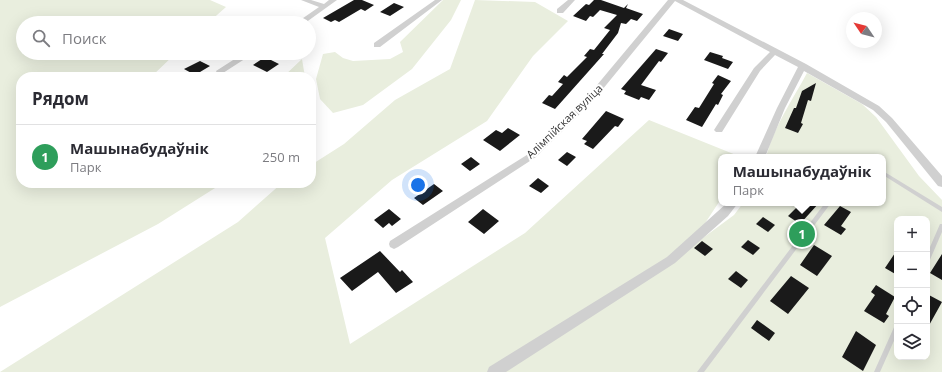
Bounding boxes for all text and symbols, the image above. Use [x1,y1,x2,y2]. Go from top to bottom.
north arrow [846,12,882,48]
search box [16,16,316,60]
icon: search [30,27,52,49]
text: Поиск [62,28,106,48]
street label: Алімпійская вуліца [523,81,605,161]
text: Рядом [32,87,89,110]
text: Машынабудаўнік [70,138,209,158]
text: 1 [41,148,49,166]
text: 250 m [262,148,300,166]
popup [718,154,886,206]
text: Парк [70,158,101,176]
text: Машынабудаўнік [733,161,871,181]
your location [408,175,428,195]
text: Парк [733,181,764,199]
map controls [894,216,930,360]
button: + [894,216,930,252]
pin: 1 [789,219,815,249]
button: − [894,252,930,288]
button: locate [894,288,930,324]
button: layers [894,324,930,360]

